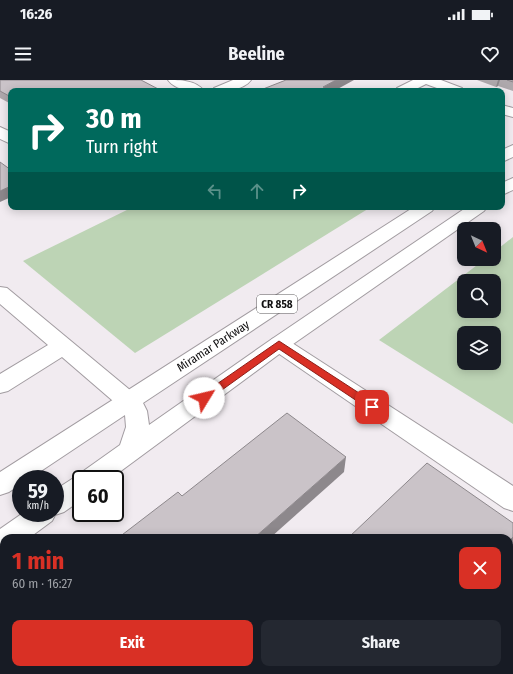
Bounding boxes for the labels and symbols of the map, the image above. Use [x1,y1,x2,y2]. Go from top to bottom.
north arrow [457,222,501,266]
road number: CR 858 [257,295,297,313]
street label: Miramar Parkway [174,317,252,375]
position arrow [183,377,225,419]
pin [355,390,389,424]
speed limit sign: 60 [72,470,124,522]

